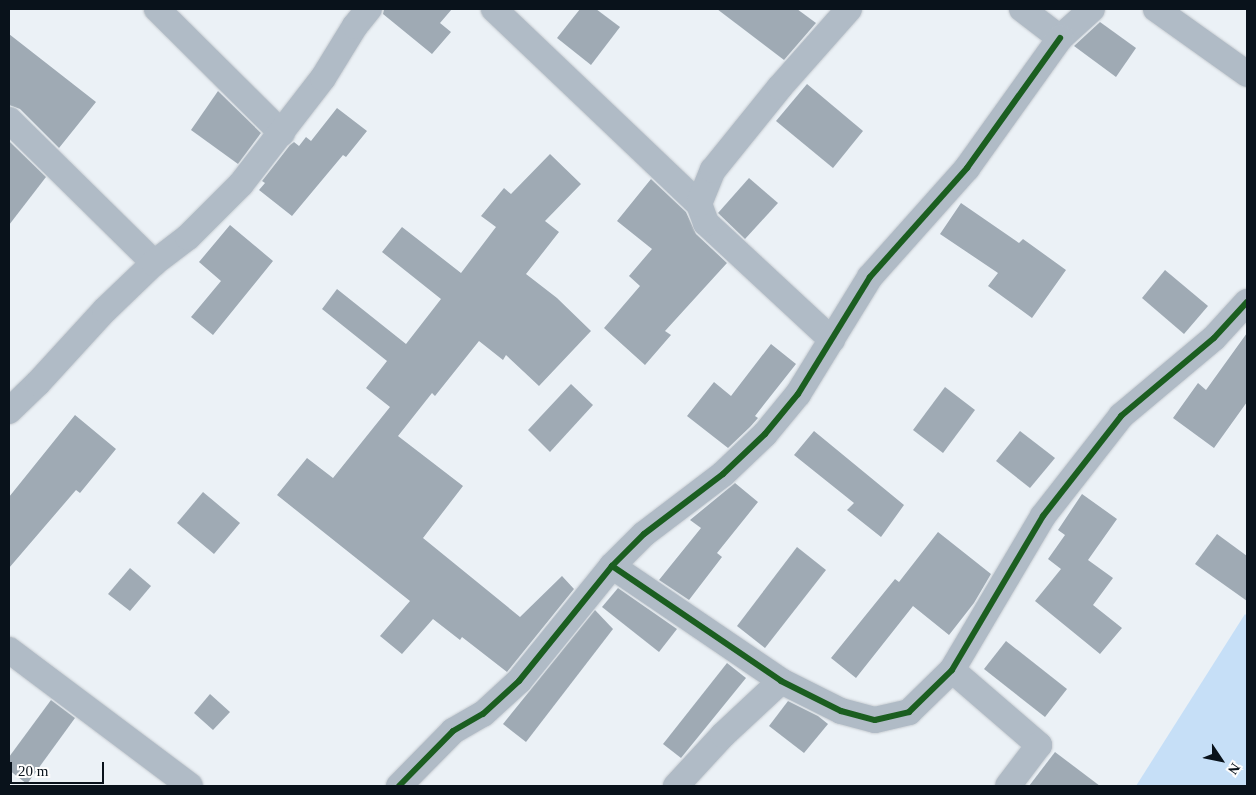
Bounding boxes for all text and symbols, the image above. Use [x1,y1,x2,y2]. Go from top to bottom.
north arrow [1196,735,1246,785]
scale bar [12,752,106,784]
text: N [1225,760,1243,777]
text: 20 m [18,763,48,779]

